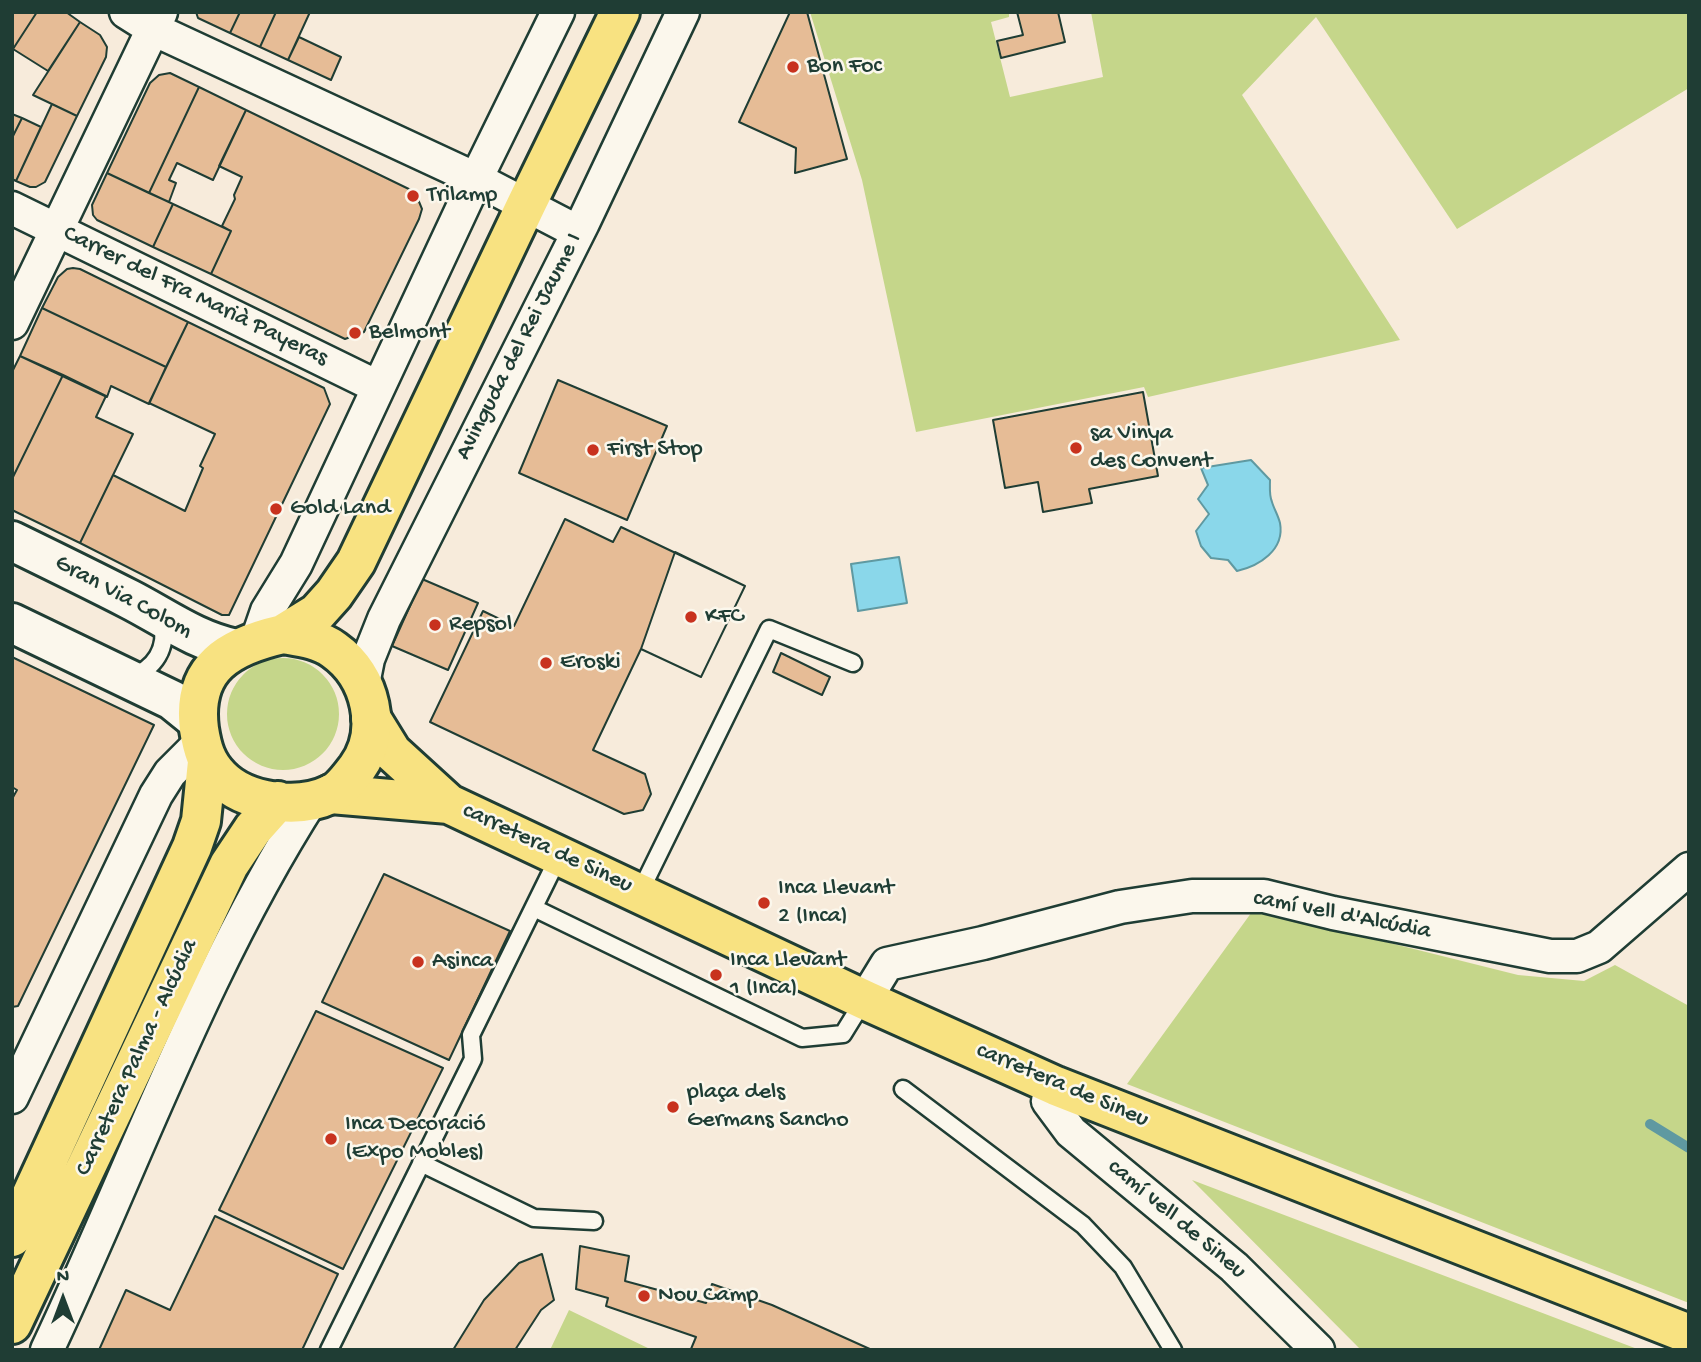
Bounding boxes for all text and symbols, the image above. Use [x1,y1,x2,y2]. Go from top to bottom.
place label: Bon Foc [807,53,882,81]
marker: Bon Foc [785,59,801,75]
place label: Trilamp [427,182,497,210]
marker: Trilamp [405,188,421,204]
street label: Carrer del Fra Marià Payeras [58,220,332,374]
street label: Avinguda del Rei Jaume I [450,229,590,465]
place label: Belmont [369,319,450,347]
marker: Belmont [347,325,363,341]
place label: sa Vinya des Convent [1090,420,1212,476]
place label: First Stop [607,436,703,464]
marker: sa Vinya des Convent [1068,440,1084,456]
marker: First Stop [585,442,601,458]
place label: Gold Land [290,495,390,523]
marker: Gold Land [268,501,284,517]
street label: Gran Via Colom [49,550,197,646]
place label: KFC [705,603,744,631]
marker: KFC [683,609,699,625]
place label: Repsol [449,611,512,639]
marker: Repsol [427,617,443,633]
place label: Eroski [560,649,621,677]
marker: Eroski [538,655,554,671]
street label: carretera de Sineu [458,797,636,901]
place label: Inca Llevant 2 (Inca) [778,875,894,931]
street label: camí vell d'Alcúdia [1251,885,1433,947]
marker: Inca Llevant 2 (Inca) [756,895,772,911]
street label: Carretera Palma - Alcúdia [70,935,206,1181]
place label: Inca Llevant 1 (Inca) [730,947,846,1003]
place label: Asinca [432,948,493,976]
marker: Asinca [410,954,426,970]
marker: Inca Llevant 1 (Inca) [708,967,724,983]
street label: carretera de Sineu [972,1037,1152,1135]
place label: plaça dels Germans Sancho [687,1079,849,1135]
marker: plaça dels Germans Sancho [665,1099,681,1115]
place label: Inca Decoració (Expo Mobles) [345,1111,486,1167]
marker: Inca Decoració (Expo Mobles) [323,1131,339,1147]
street label: camí vell de Sineu [1101,1154,1251,1286]
north arrow [28,1264,98,1334]
text: N [57,1266,69,1289]
place label: Nou Camp [658,1282,758,1310]
marker: Nou Camp [636,1288,652,1304]

